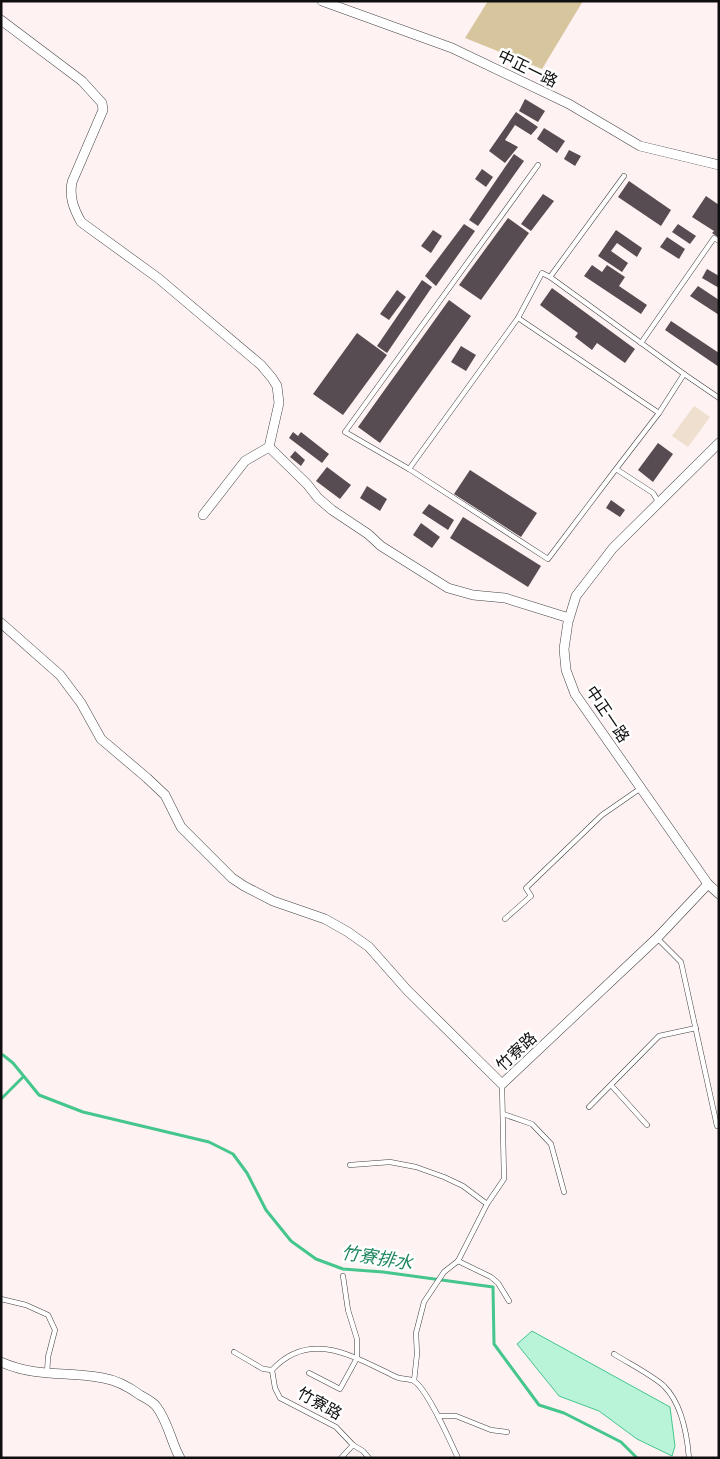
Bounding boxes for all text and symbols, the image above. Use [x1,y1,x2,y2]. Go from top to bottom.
street label: 中正一路 [495,45,561,91]
street label: 中正一路 [582,682,634,746]
street label: 竹寮路 [492,1027,540,1075]
water label: 竹寮排水 [340,1241,415,1275]
street label: 竹寮路 [294,1383,346,1423]

